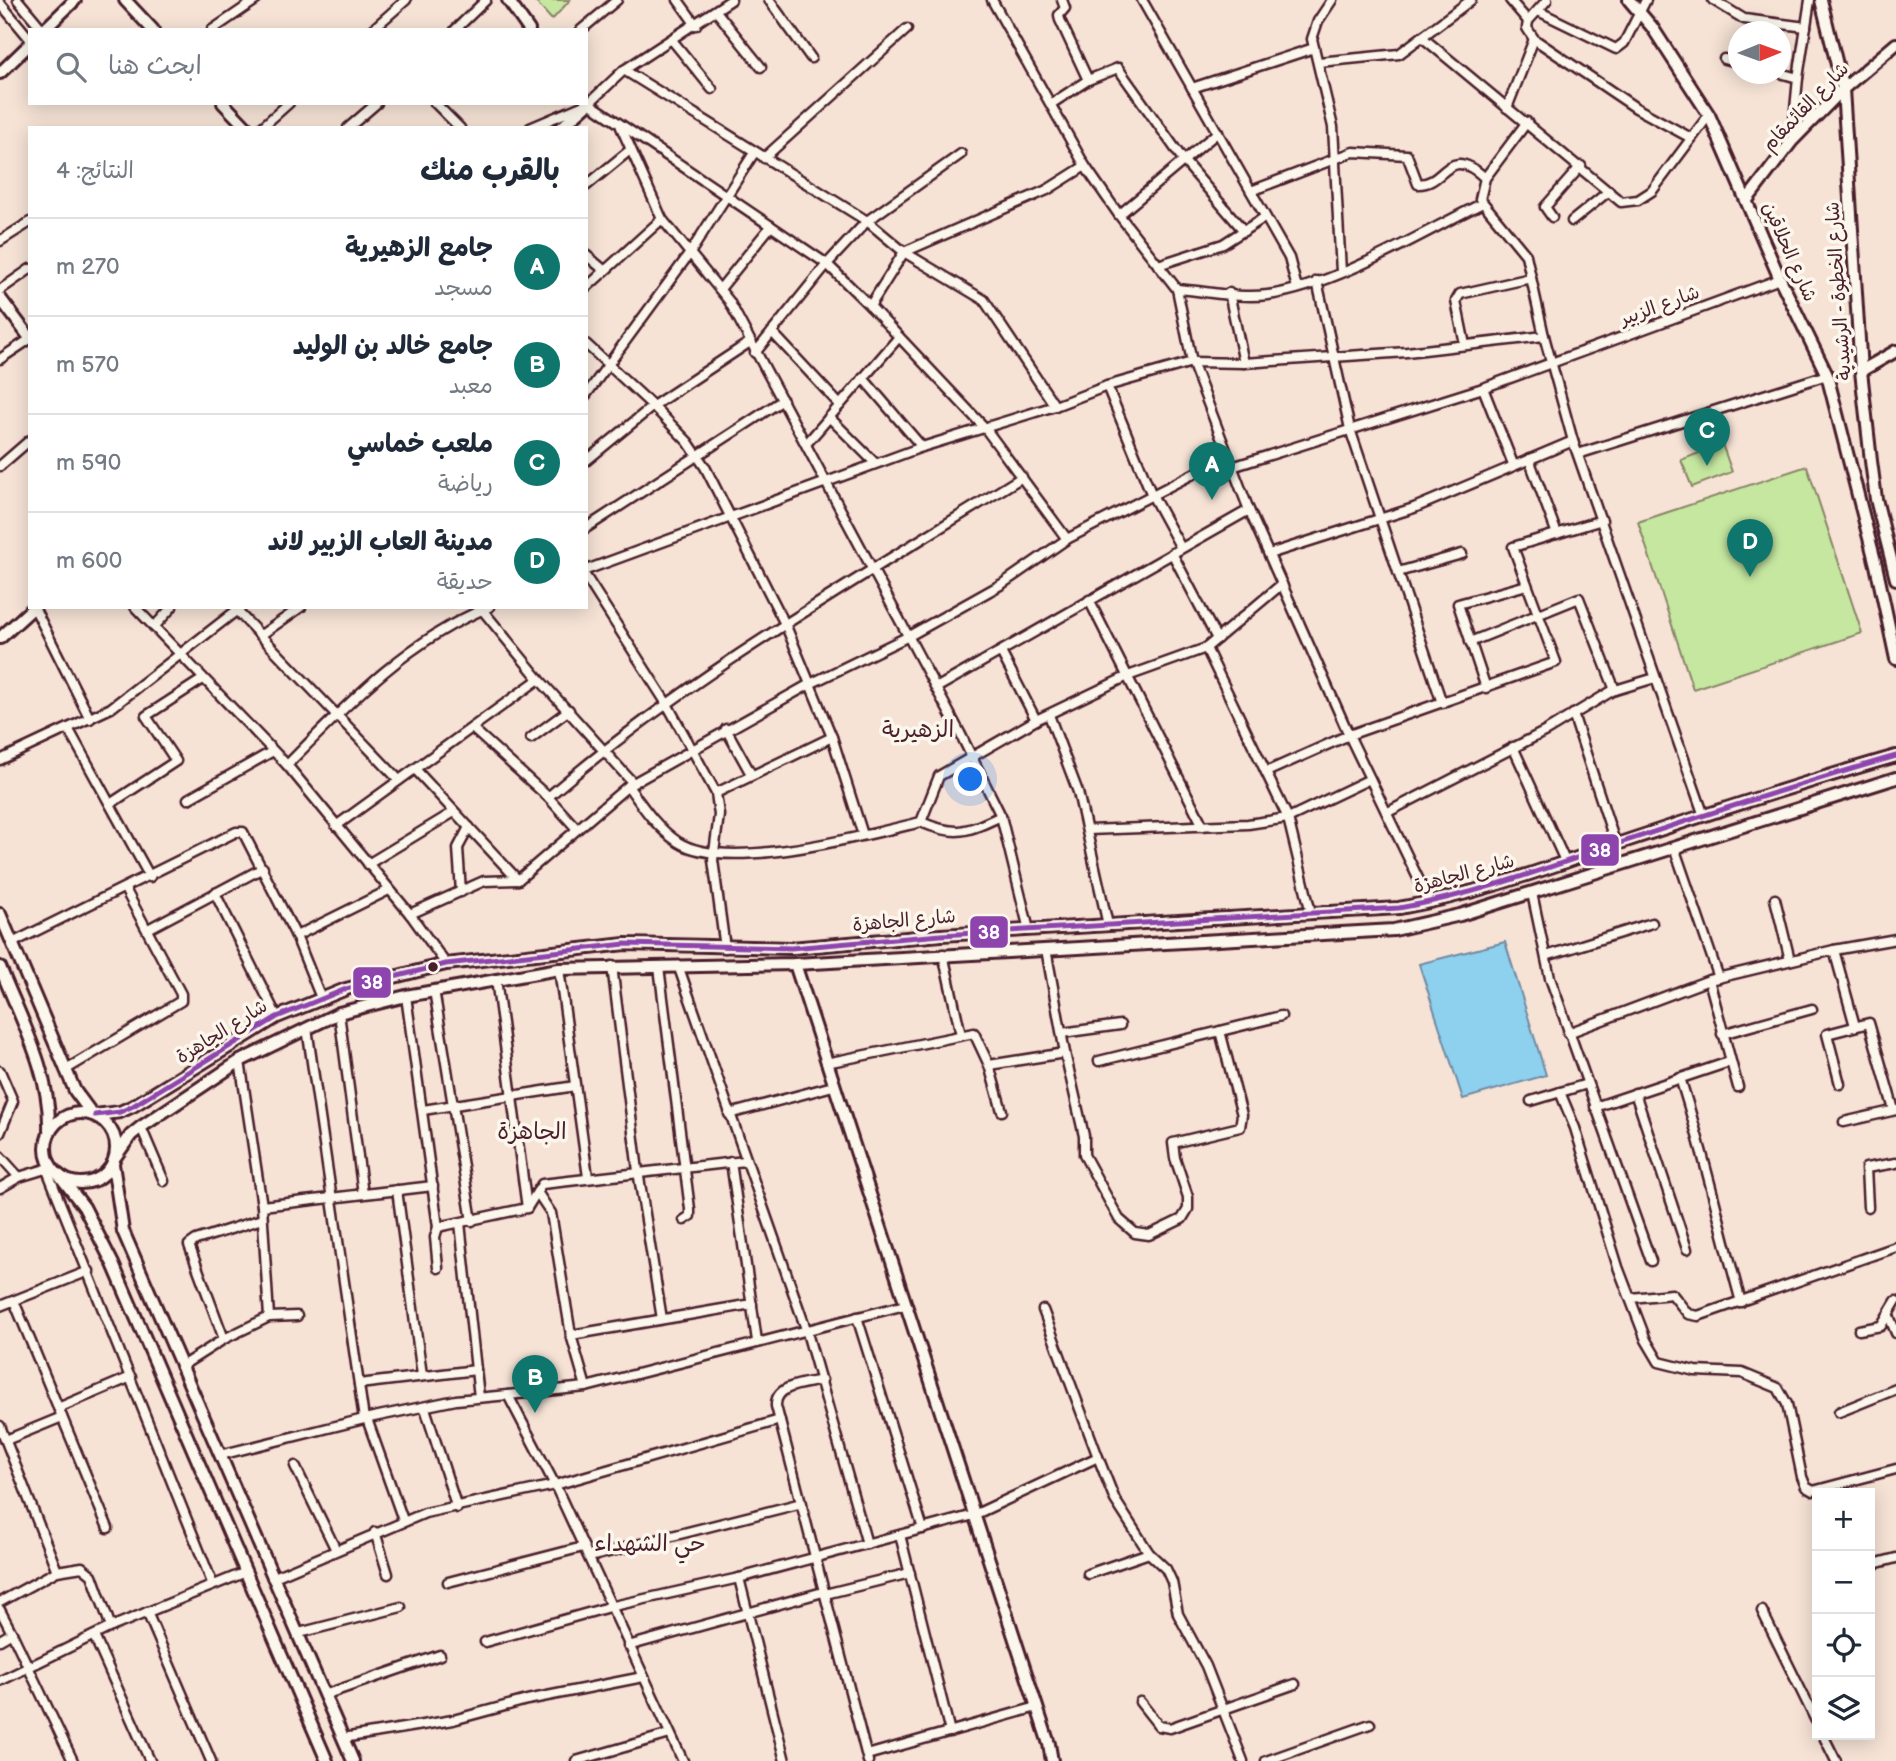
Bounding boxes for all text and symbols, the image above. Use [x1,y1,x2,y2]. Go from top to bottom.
north arrow [1728,21,1791,84]
search box [28,28,588,105]
icon: search [52,48,90,86]
text: ابحث هنا [108,51,202,82]
street label: شارع القائمقام [1758,58,1855,158]
text: بالقرب منك [420,153,560,189]
text: النتائج: 4 [56,157,134,185]
street label: شارع الحلاقين [1756,199,1821,306]
street label: شارع الخطوة - الرشيدية [1821,201,1858,381]
text: جامع الزهيرية [345,233,493,264]
text: 270 m [56,253,120,281]
text: A [530,253,544,281]
text: مسجد [434,274,493,302]
street label: شارع الزبير [1615,281,1703,333]
text: جامع خالد بن الوليد [293,331,493,362]
text: 570 m [56,351,119,379]
text: B [529,351,545,379]
text: معبد [449,372,493,400]
pin: C [1684,408,1730,466]
text: ملعب خماسي [347,429,493,460]
pin: A [1189,442,1235,500]
text: 590 m [56,449,121,477]
text: C [529,449,545,477]
text: رياضة [438,470,493,498]
pin: D [1727,519,1773,577]
text: مدينة العاب الزبير لاند [268,527,493,558]
text: 600 m [56,547,122,575]
text: D [529,547,545,575]
text: حديقة [437,568,493,596]
district label: الزهيرية [882,716,954,744]
your location [953,762,987,796]
line badge: 38 [1580,833,1620,867]
text: 38 [1589,840,1611,863]
street label: شارع الجاهزة [1411,849,1517,899]
street label: شارع الجاهزة [851,905,957,938]
line badge: 38 [969,915,1009,949]
text: 38 [978,922,1000,945]
unlabelled marker [426,960,440,974]
line badge: 38 [352,966,392,999]
text: 38 [361,972,383,995]
street label: شارع الجاهزة [172,995,273,1070]
district label: الجاهزة [497,1118,567,1146]
pin: B [512,1355,558,1413]
map controls [1812,1488,1875,1740]
button: + [1812,1488,1875,1551]
district label: حي الشهداء [594,1530,706,1564]
button: − [1812,1551,1875,1614]
button: locate [1812,1614,1875,1677]
button: layers [1812,1677,1875,1740]

